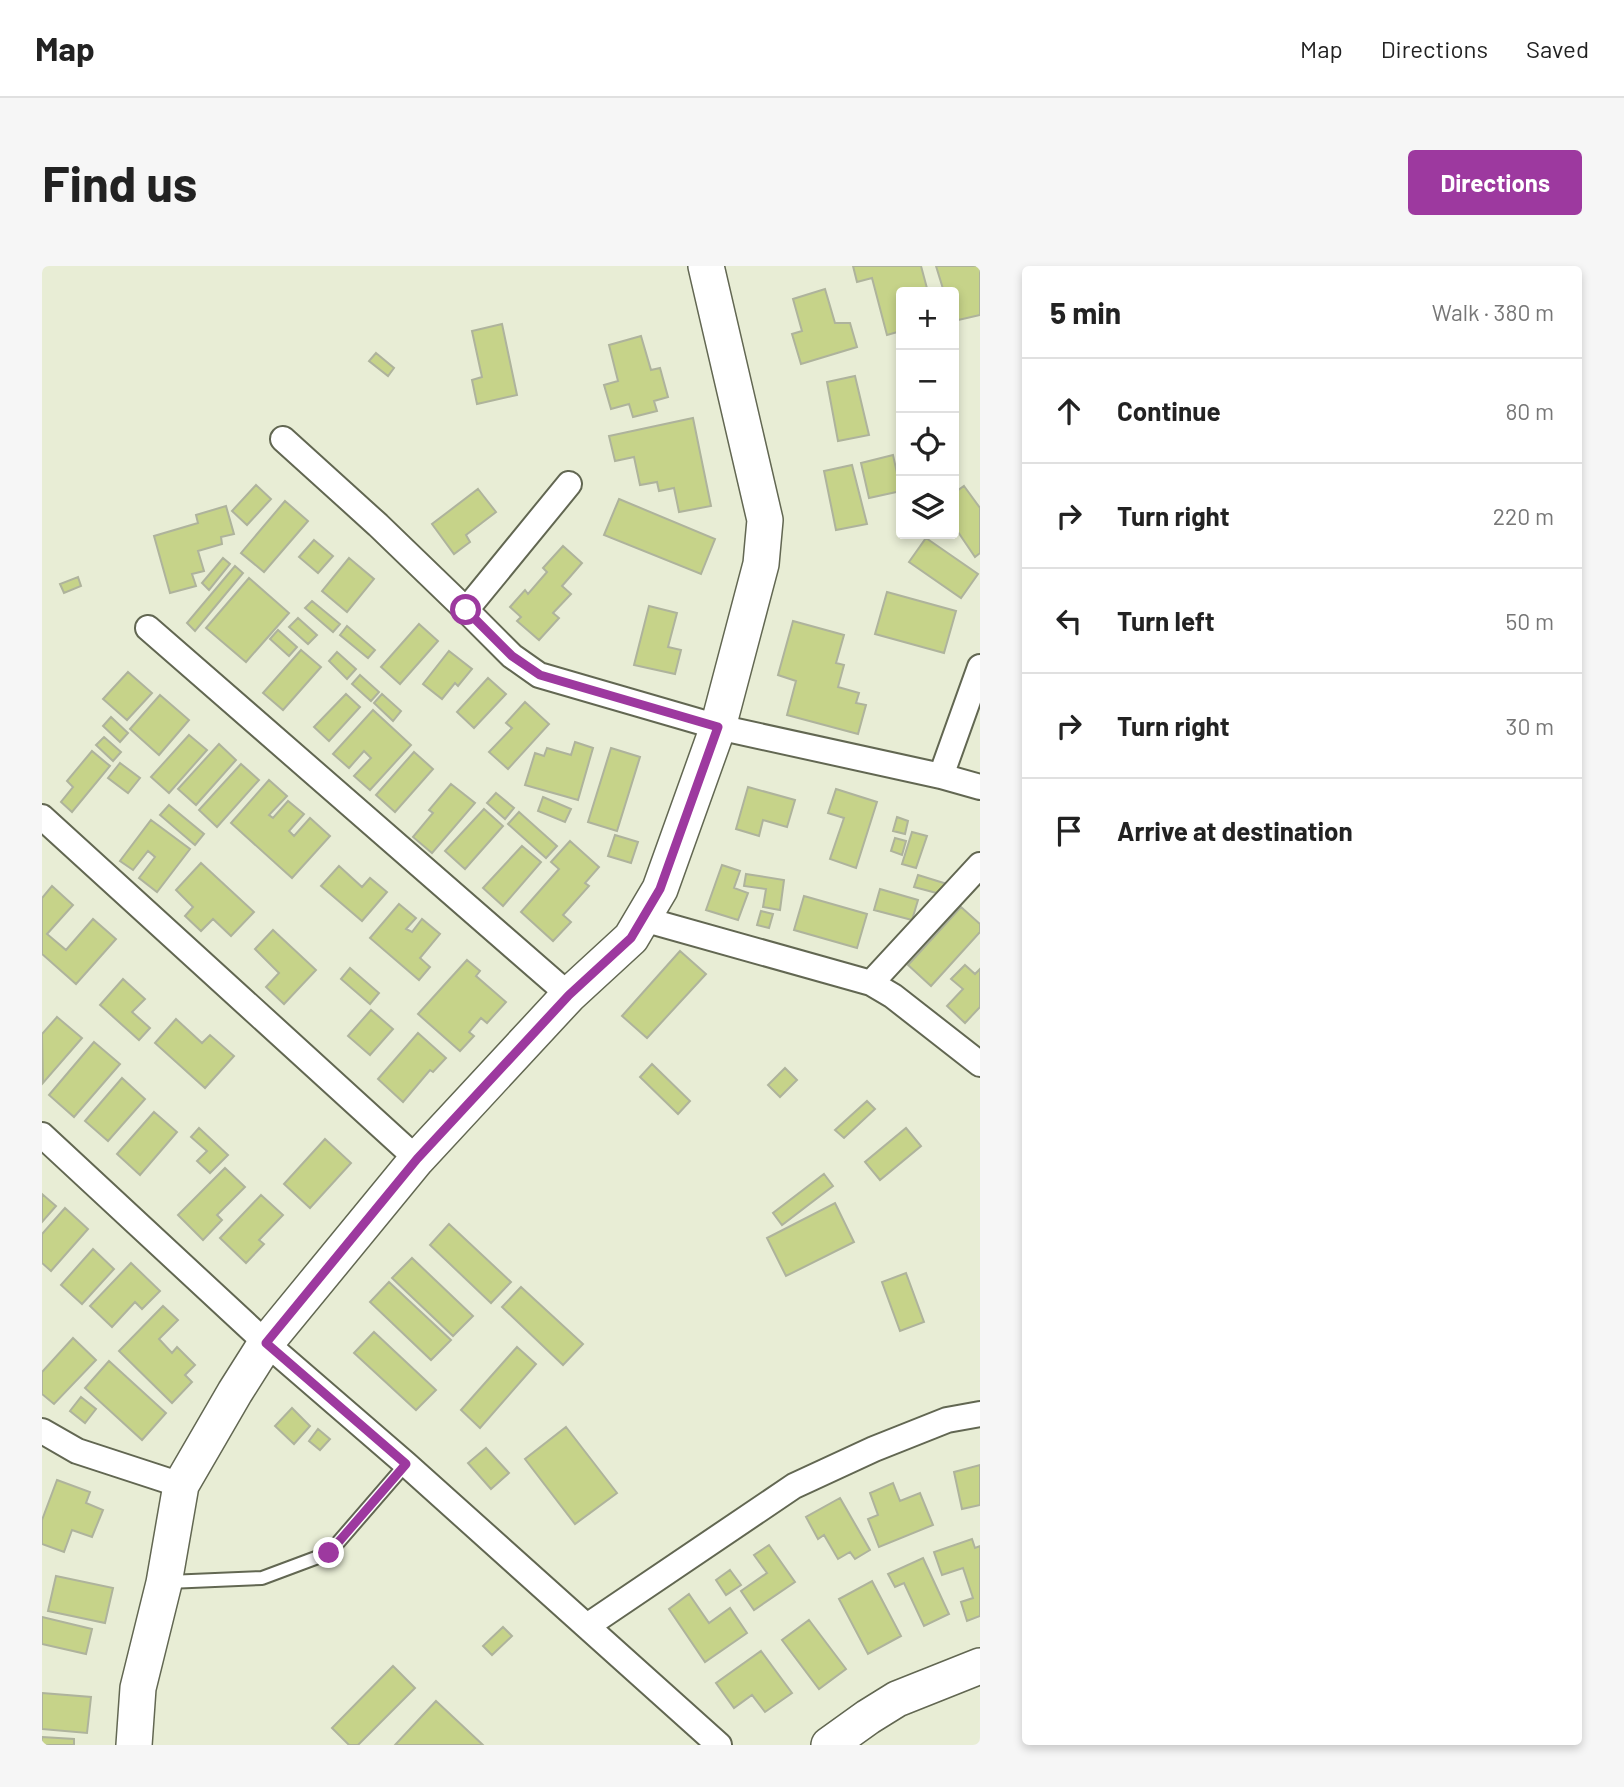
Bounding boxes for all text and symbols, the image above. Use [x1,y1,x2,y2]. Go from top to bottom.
text: Map [35,28,95,68]
text: Map [1300,34,1343,63]
text: Directions [1381,34,1488,63]
text: Saved [1526,34,1589,63]
button: Directions [1408,150,1582,215]
text: Find us [42,153,197,212]
map controls [896,287,959,539]
button: + [896,287,959,350]
text: 5 min [1050,294,1121,330]
text: Walk · 380 m [1432,298,1554,326]
button: − [896,350,959,413]
icon: ahead [1050,392,1088,430]
text: Continue [1117,395,1221,426]
text: 80 m [1505,397,1554,425]
button: locate [896,413,959,476]
button: layers [896,476,959,539]
icon: right [1050,497,1088,535]
text: Turn right [1117,500,1230,531]
text: 220 m [1493,502,1554,530]
route start [450,594,481,625]
icon: left [1050,602,1088,640]
text: Turn left [1117,605,1215,636]
text: 50 m [1506,607,1554,635]
icon: right [1050,707,1088,745]
text: Turn right [1117,710,1230,741]
text: 30 m [1506,712,1554,740]
icon: arrive [1050,812,1088,850]
text: Arrive at destination [1117,815,1353,846]
route end [313,1537,344,1568]

